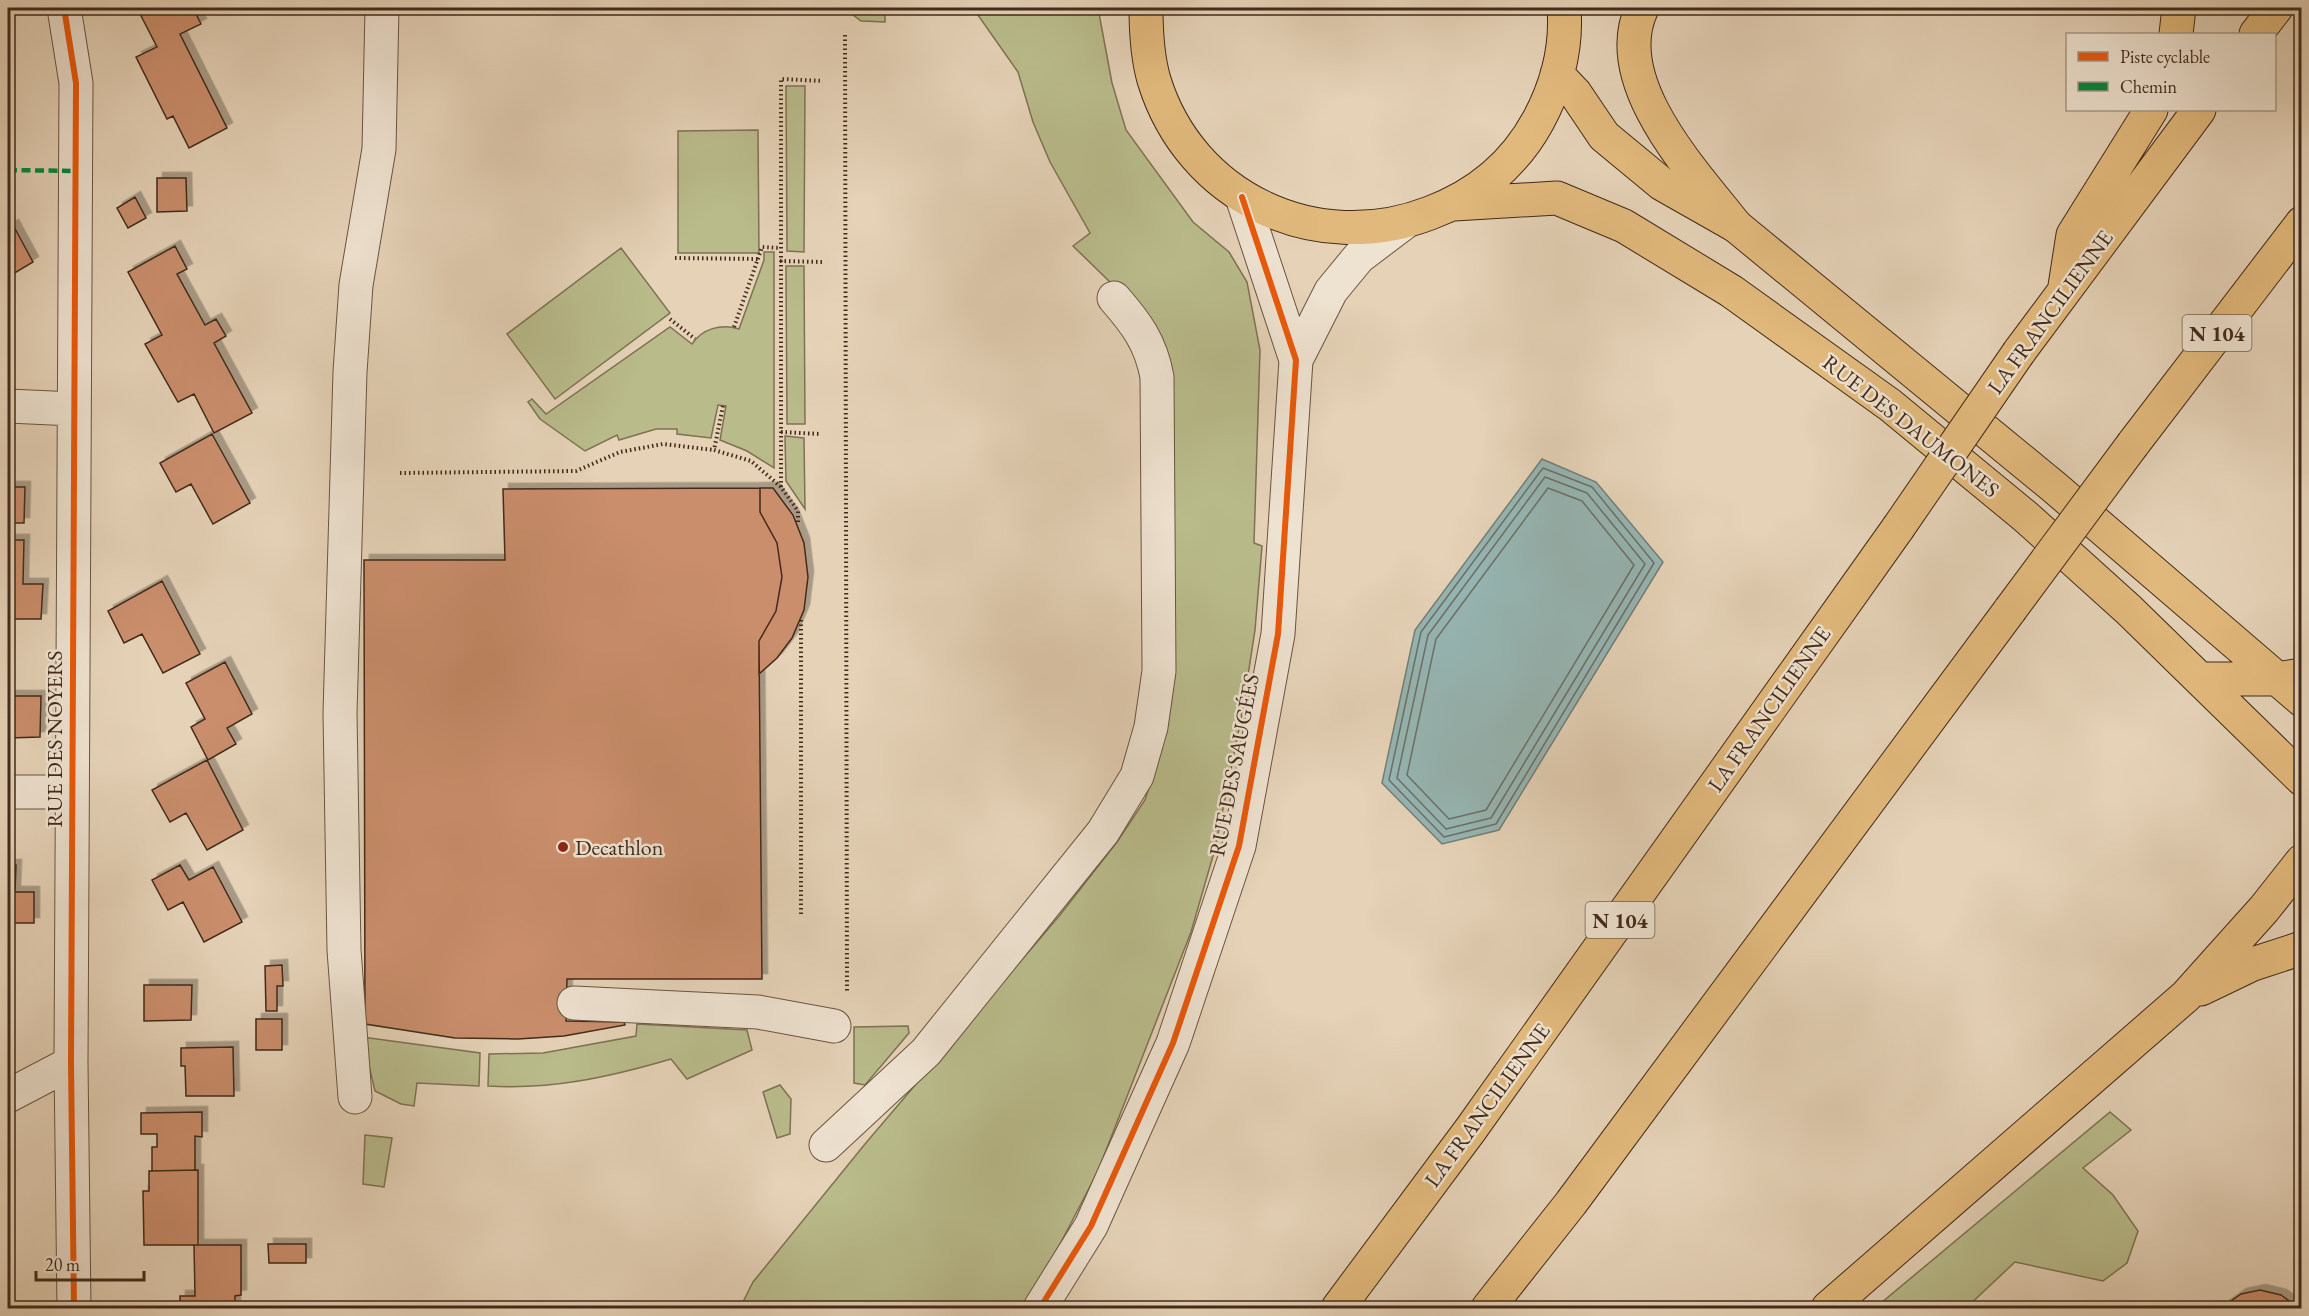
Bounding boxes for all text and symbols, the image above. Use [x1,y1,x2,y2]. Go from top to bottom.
legend [2066,33,2276,111]
text: Piste cyclable [2120,45,2210,68]
text: Chemin [2120,75,2177,98]
street label: LA FRANCILIENNE [1981,224,2119,400]
road number: N 104 [2182,315,2252,351]
street label: RUE DES DAUMONES [1817,348,2005,504]
street label: LA FRANCILIENNE [1701,620,1837,798]
street label: RUE DES NOYERS [40,650,69,828]
street label: RUE DES SAUGÉES [1202,671,1266,859]
place label: Decathlon [575,833,664,862]
marker: Decathlon [556,840,570,854]
road number: N 104 [1586,902,1654,938]
street label: LA FRANCILIENNE [1418,1017,1556,1193]
scale bar [36,1244,144,1282]
text: 20 m [45,1253,80,1276]

